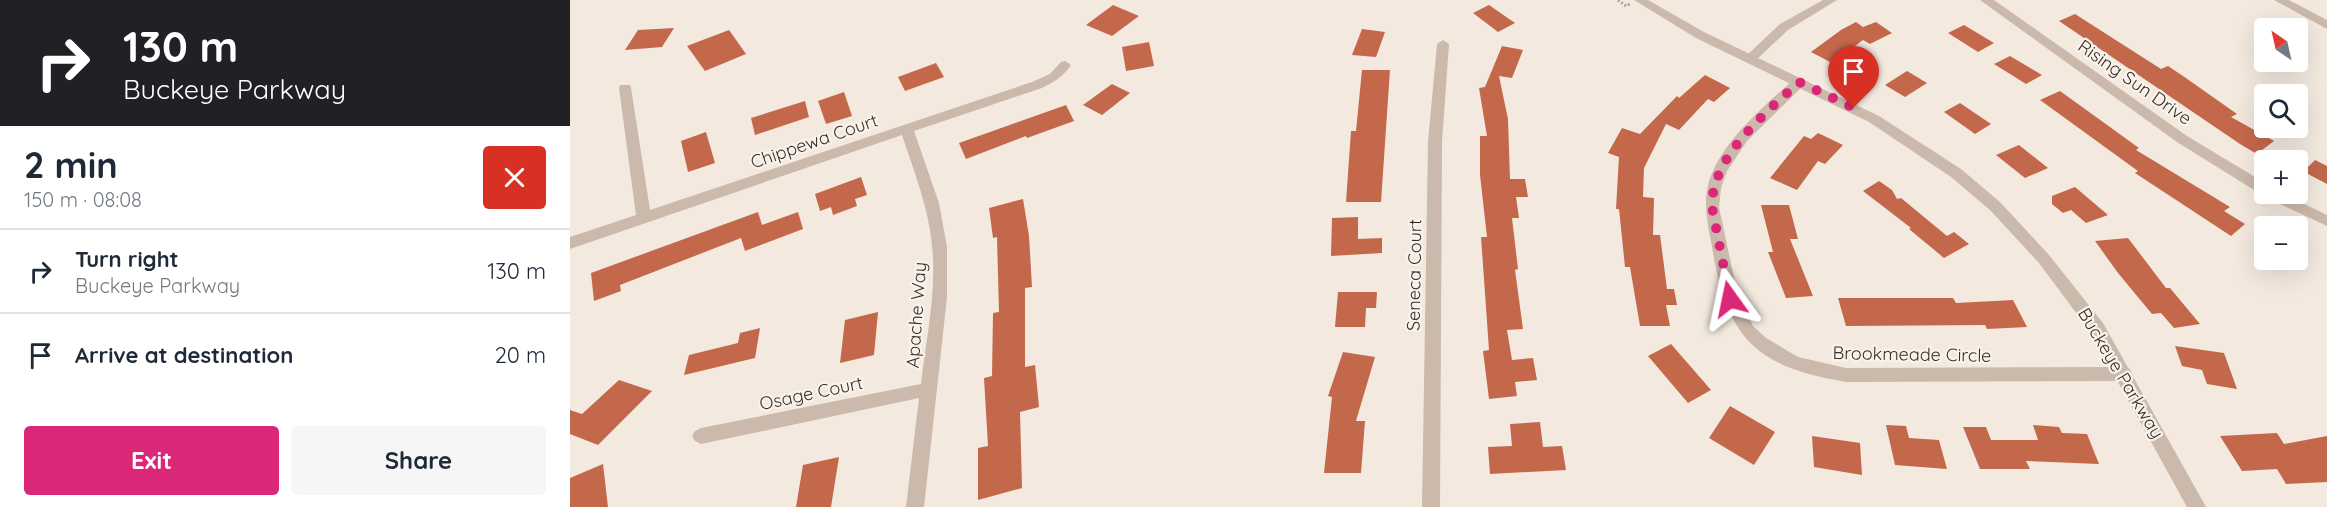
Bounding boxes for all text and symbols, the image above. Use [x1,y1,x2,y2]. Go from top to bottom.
north arrow [2254,18,2308,72]
map controls [2254,18,2308,270]
text: 130 m [123,20,238,73]
icon: right [24,24,102,102]
street label: Rising Sun Drive [2074,34,2196,130]
pin [1828,46,1879,108]
icon: arrive [1837,55,1870,88]
text: Buckeye Parkway [123,72,346,106]
button: search [2254,84,2308,138]
street label: Chippewa Court [747,108,881,174]
text: 2 min [24,142,118,187]
button: close [483,146,546,209]
button: + [2254,150,2308,204]
text: 150 m · 08:08 [24,187,142,212]
button: − [2254,216,2308,270]
street label: Seneca Court [1402,219,1426,331]
text: Turn right [75,245,179,273]
icon: right [24,255,57,288]
text: 130 m [487,257,546,285]
street label: Apache Way [901,261,931,369]
position arrow [1698,267,1762,331]
text: Buckeye Parkway [75,273,240,298]
street label: Buckeye Parkway [2073,303,2169,443]
icon: arrive [24,339,57,372]
text: Arrive at destination [75,341,293,369]
text: 20 m [495,341,546,369]
street label: Brookmeade Circle [1832,341,1992,367]
street label: Osage Court [757,371,865,415]
button: Exit [24,426,279,495]
button: Share [291,426,546,495]

